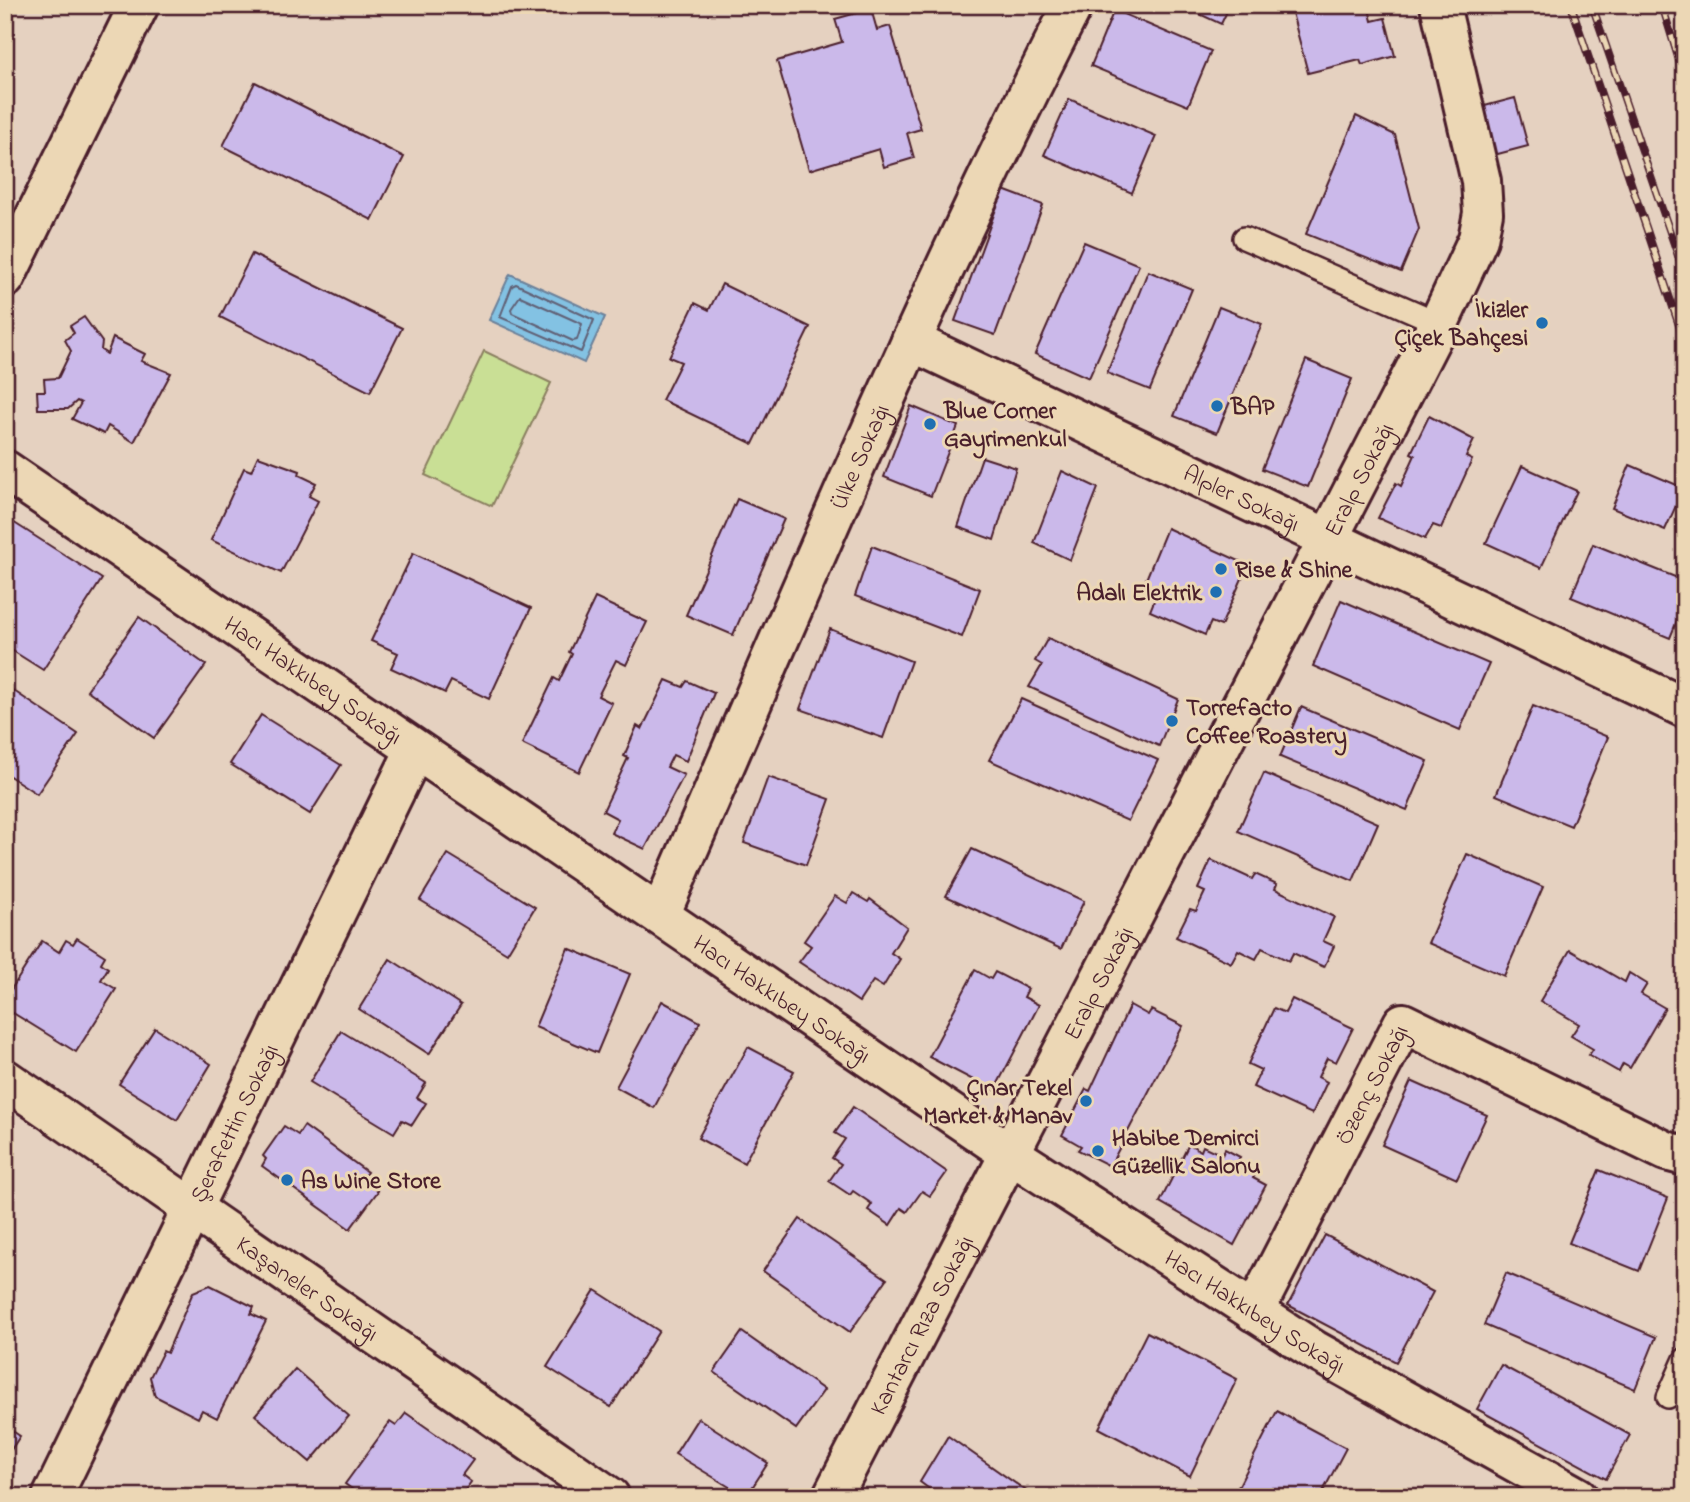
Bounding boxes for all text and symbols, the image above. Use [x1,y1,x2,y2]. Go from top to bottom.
place label: İkizler Çiçek Bahçesi [1394,294,1529,357]
marker: İkizler Çiçek Bahçesi [1534,315,1550,331]
place label: BAP [1230,391,1275,426]
place label: Blue Corner Gayrimenkul [943,395,1067,459]
marker: BAP [1209,398,1225,414]
street label: Ülke Sokağı [823,399,901,516]
marker: Blue Corner Gayrimenkul [922,416,938,432]
street label: Eralp Sokağı [1317,417,1405,543]
street label: Alpler Sokağı [1177,457,1305,543]
place label: Rise & Shine [1235,554,1353,589]
marker: Rise & Shine [1213,561,1229,577]
place label: Adalı Elektrik [1076,577,1202,612]
marker: Adalı Elektrik [1208,584,1224,600]
street label: Hacı Hakkıbey Sokağı [216,609,408,755]
place label: Torrefacto Coffee Roastery [1186,692,1347,756]
marker: Torrefacto Coffee Roastery [1164,713,1180,729]
street label: Eralp Sokağı [1056,921,1144,1047]
street label: Hacı Hakkıbey Sokağı [685,928,877,1074]
street label: Özenç Sokağı [1328,1019,1419,1152]
street label: Şerafettin Sokağı [183,1039,290,1209]
place label: Çınar Tekel Market & Manav [923,1072,1073,1135]
marker: Çınar Tekel Market & Manav [1078,1093,1094,1109]
place label: Habibe Demirci Güzellik Salonu [1112,1122,1261,1185]
marker: Habibe Demirci Güzellik Salonu [1090,1143,1106,1159]
place label: As Wine Store [301,1165,442,1200]
marker: As Wine Store [279,1172,295,1188]
street label: Kaşaneler Sokağı [228,1229,385,1352]
street label: Kantarcı Rıza Sokağı [862,1230,985,1422]
street label: Hacı Hakkıbey Sokağı [1156,1243,1351,1384]

